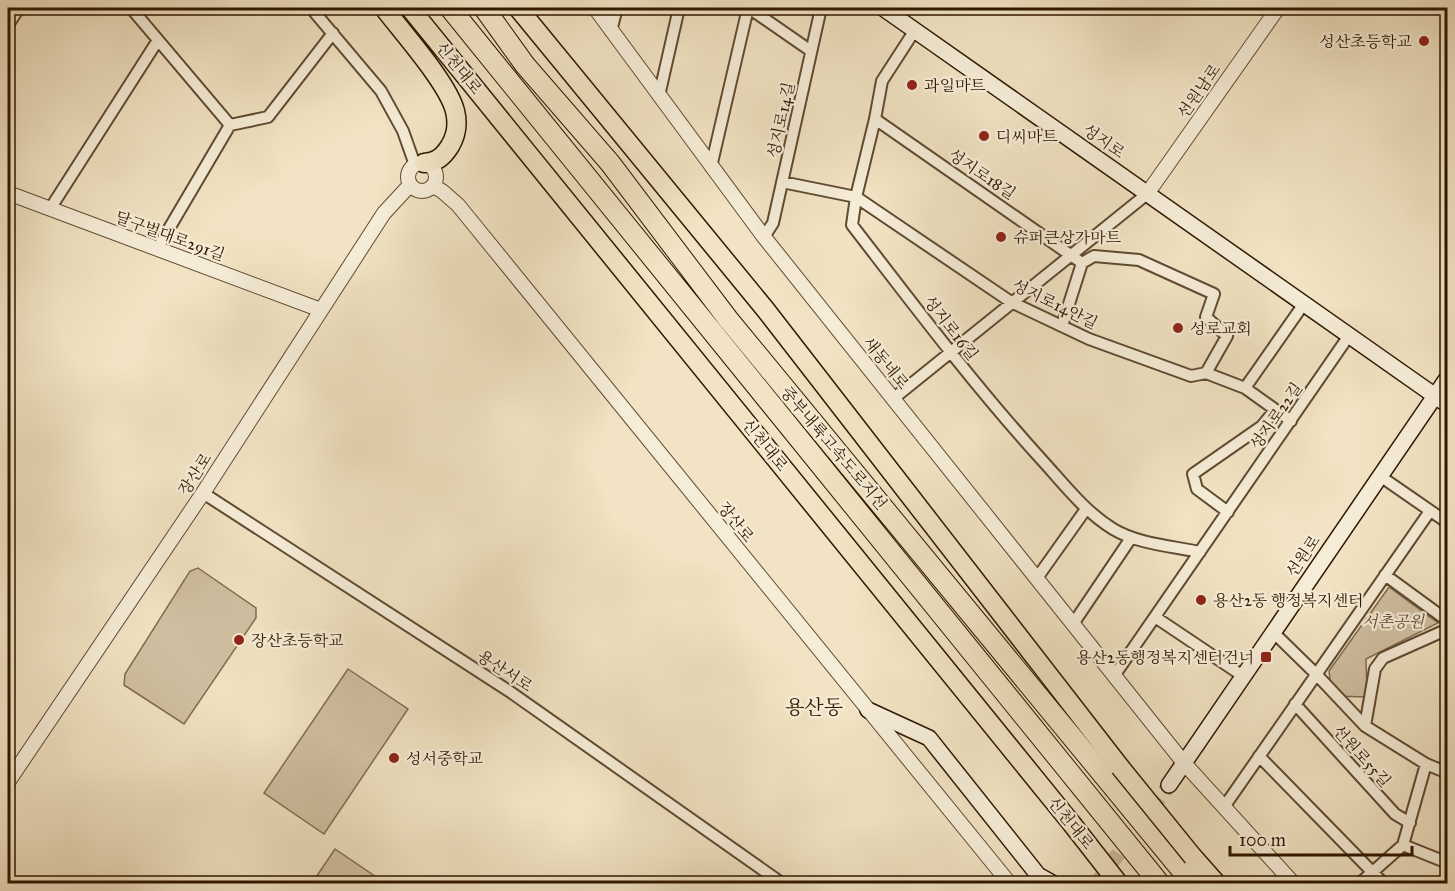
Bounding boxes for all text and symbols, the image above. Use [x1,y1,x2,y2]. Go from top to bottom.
place label: 성산초등학교 [1319,32,1412,51]
marker: 성산초등학교 [1417,34,1431,48]
street label: 신천대로 [432,38,486,98]
street label: 선원남로 [1173,60,1225,122]
place label: 과일마트 [924,76,986,95]
marker: 과일마트 [905,78,919,92]
street label: 성지로14길 [764,80,798,160]
street label: 성지로 [1080,120,1129,162]
place label: 디씨마트 [996,127,1058,146]
marker: 디씨마트 [977,129,991,143]
street label: 성지로18길 [945,145,1019,203]
street label: 달구벌대로291길 [113,207,227,265]
place label: 슈퍼큰상가마트 [1013,228,1122,247]
marker: 슈퍼큰상가마트 [994,230,1008,244]
street label: 성지로14안길 [1009,275,1101,333]
street label: 성지로16길 [920,292,982,364]
place label: 성로교회 [1190,319,1252,338]
marker: 성로교회 [1171,321,1185,335]
street label: 새동네로 [859,333,913,393]
street label: 성지로22길 [1246,379,1306,453]
street label: 중부내륙고속도로지선 [777,383,891,513]
street label: 신천대로 [738,415,792,475]
street label: 장산로 [174,449,216,499]
street label: 장산로 [714,498,758,546]
street label: 선원로 [1282,531,1324,581]
place label: 용산2동 행정복지센터 [1213,591,1363,610]
marker: 용산2동 행정복지센터 [1194,593,1208,607]
park label: 서촌공원 [1362,612,1425,631]
place label: 장산초등학교 [251,631,344,650]
marker: 장산초등학교 [232,633,246,647]
street label: 용산서로 [474,646,537,696]
place label: 용산2동행정복지센터건너 [1076,648,1254,667]
marker: 용산2동행정복지센터건너 [1259,650,1273,664]
district label: 용산동 [785,695,843,719]
street label: 선원로55길 [1329,721,1395,791]
place label: 성서중학교 [406,749,483,768]
marker: 성서중학교 [387,751,401,765]
street label: 신천대로 [1044,793,1098,853]
scale bar [1230,819,1412,857]
text: 100 m [1239,829,1286,851]

